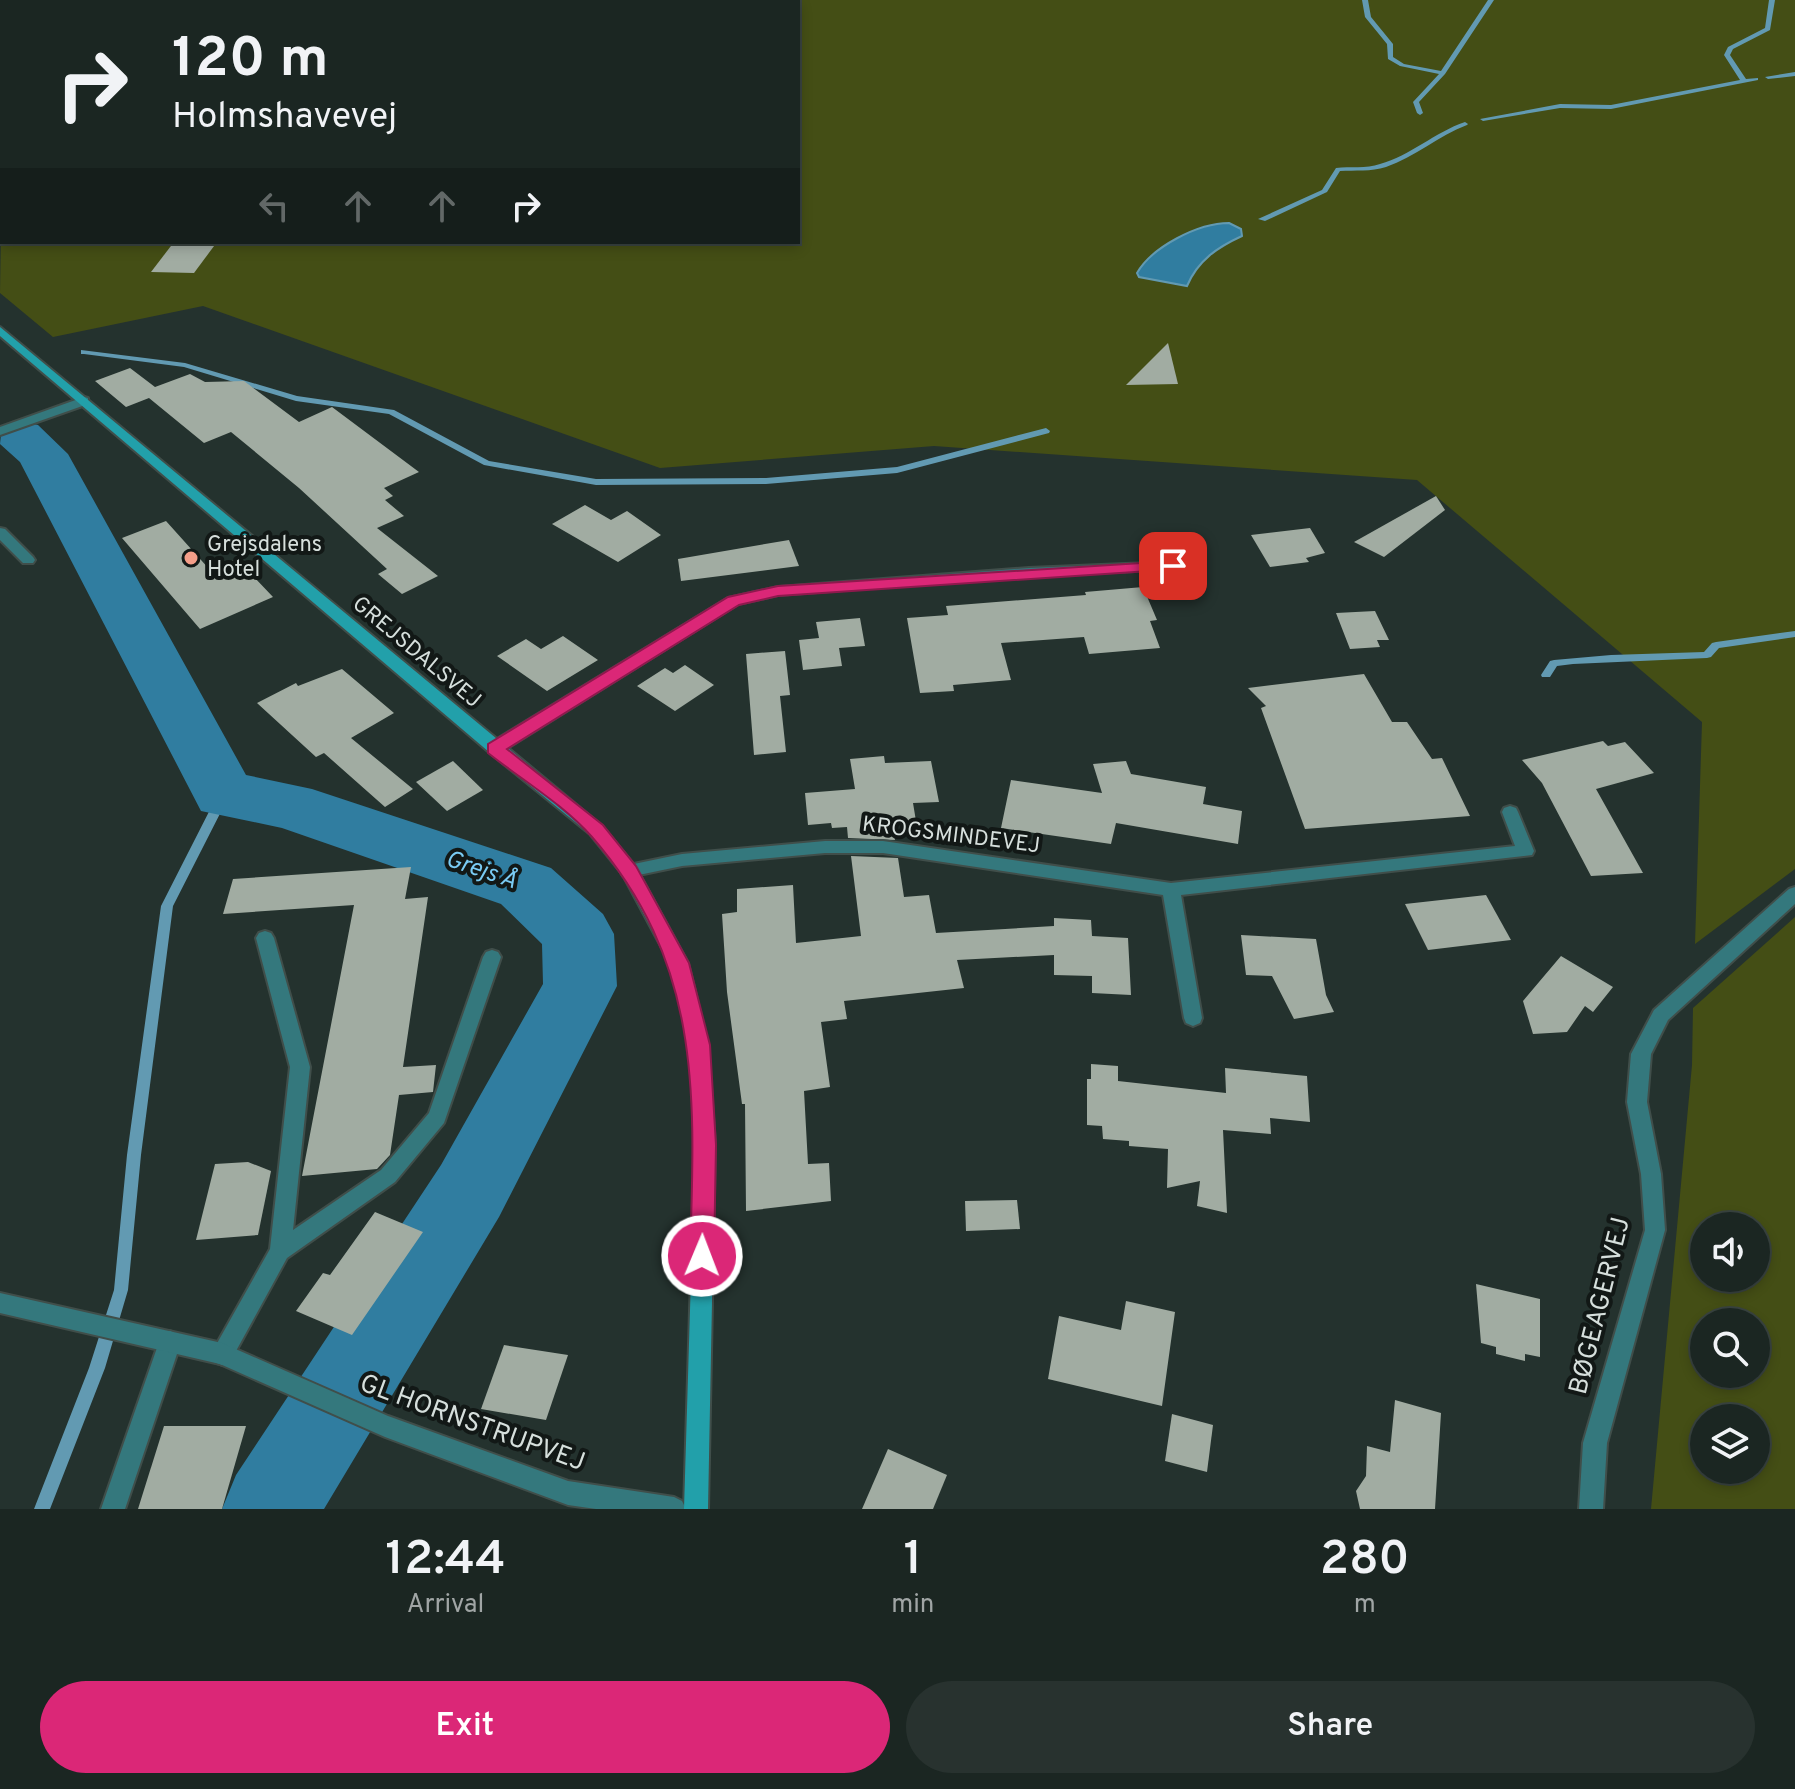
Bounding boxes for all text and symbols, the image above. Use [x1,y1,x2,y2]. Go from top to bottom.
text: 120 m [172,26,329,96]
icon: right [40,32,144,136]
text: Holmshavevej [172,95,397,141]
icon: left [252,184,296,228]
icon: ahead [336,184,380,228]
icon: ahead [420,184,464,228]
icon: right [504,184,548,228]
place label: Grejsdalens Hotel [207,532,322,584]
pin [1139,532,1207,600]
icon: arrive [1151,544,1195,588]
marker: Grejsdalens Hotel [182,549,200,567]
street label: GREJSDALSVEJ [346,591,486,715]
street label: KROGSMINDEVEJ [860,812,1042,860]
water label: Grejs Å [441,844,521,897]
map controls [1690,1212,1770,1484]
button: sound [1690,1212,1770,1292]
position arrow [660,1214,744,1298]
street label: BØGEAGERVEJ [1563,1214,1639,1398]
button: search [1690,1308,1770,1388]
street label: GL HORNSTRUPVEJ [355,1368,589,1480]
button: layers [1690,1404,1770,1484]
text: 12:44 [385,1531,506,1591]
text: 1 [903,1531,922,1591]
text: 280 [1320,1531,1410,1591]
text: Arrival [407,1589,484,1622]
text: min [891,1589,934,1622]
text: m [1354,1589,1376,1622]
button: Exit [40,1681,890,1773]
button: Share [906,1681,1755,1773]

